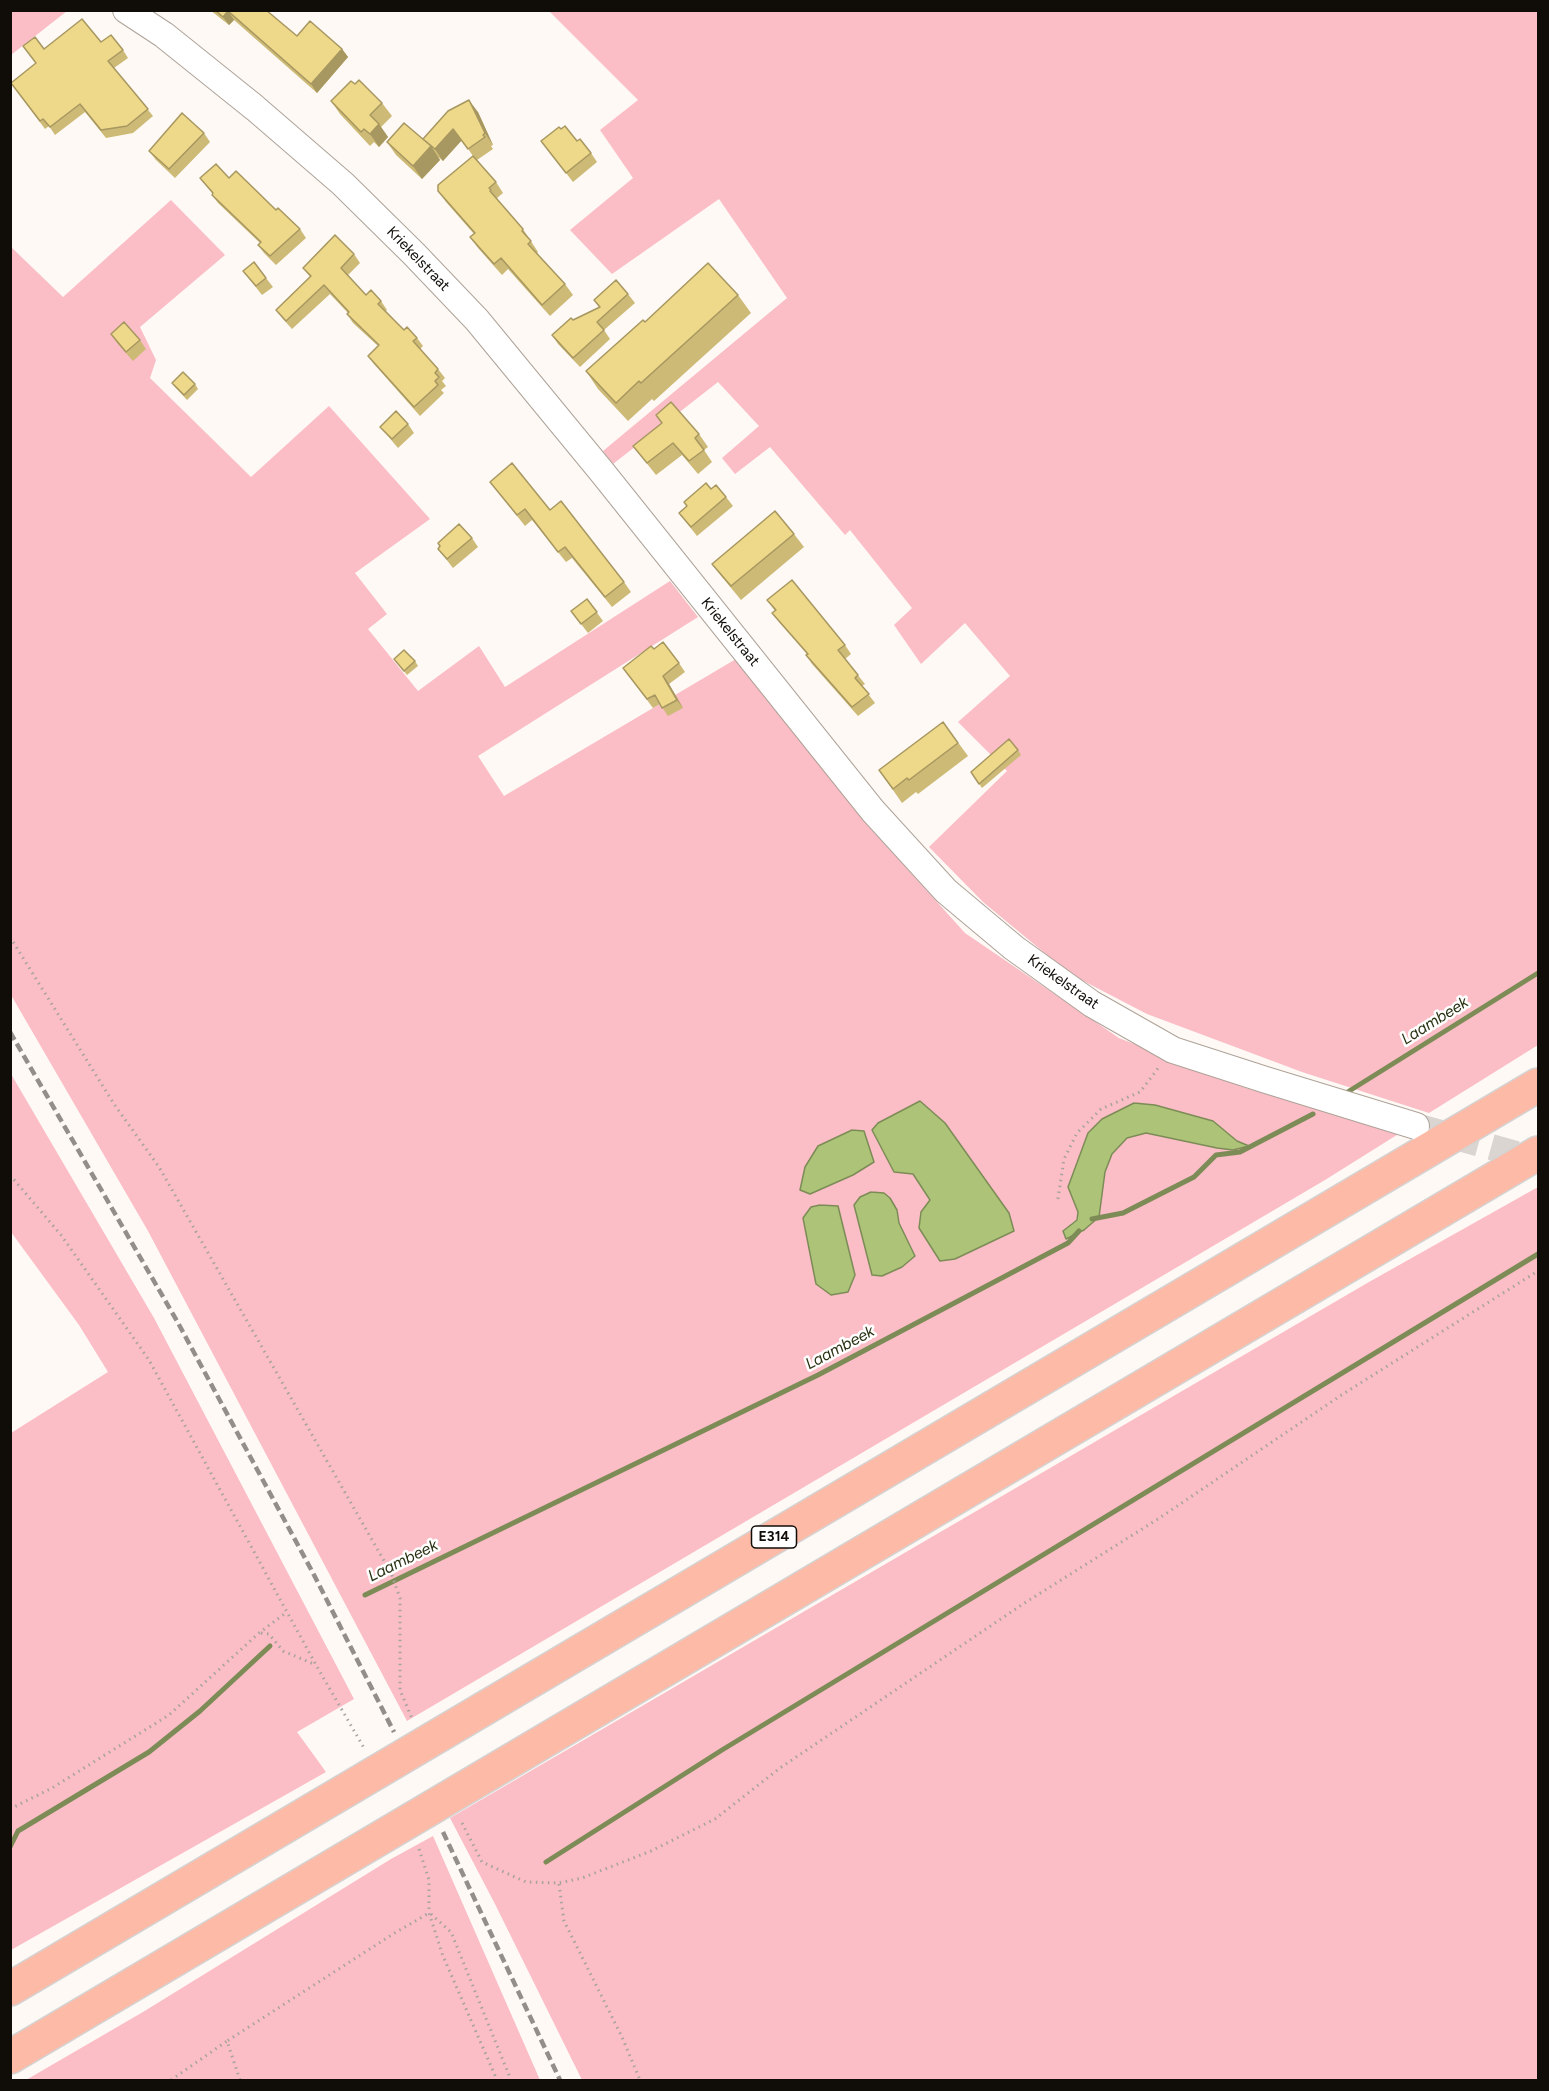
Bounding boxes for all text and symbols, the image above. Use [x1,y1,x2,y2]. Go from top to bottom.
street label: Kriekelstraat [383,223,453,295]
street label: Kriekelstraat [697,594,763,670]
street label: Kriekelstraat [1024,951,1102,1013]
water label: Laambeek [1398,993,1472,1049]
water label: Laambeek [802,1322,878,1374]
road number: E314 [752,1526,796,1548]
water label: Laambeek [365,1536,441,1586]

